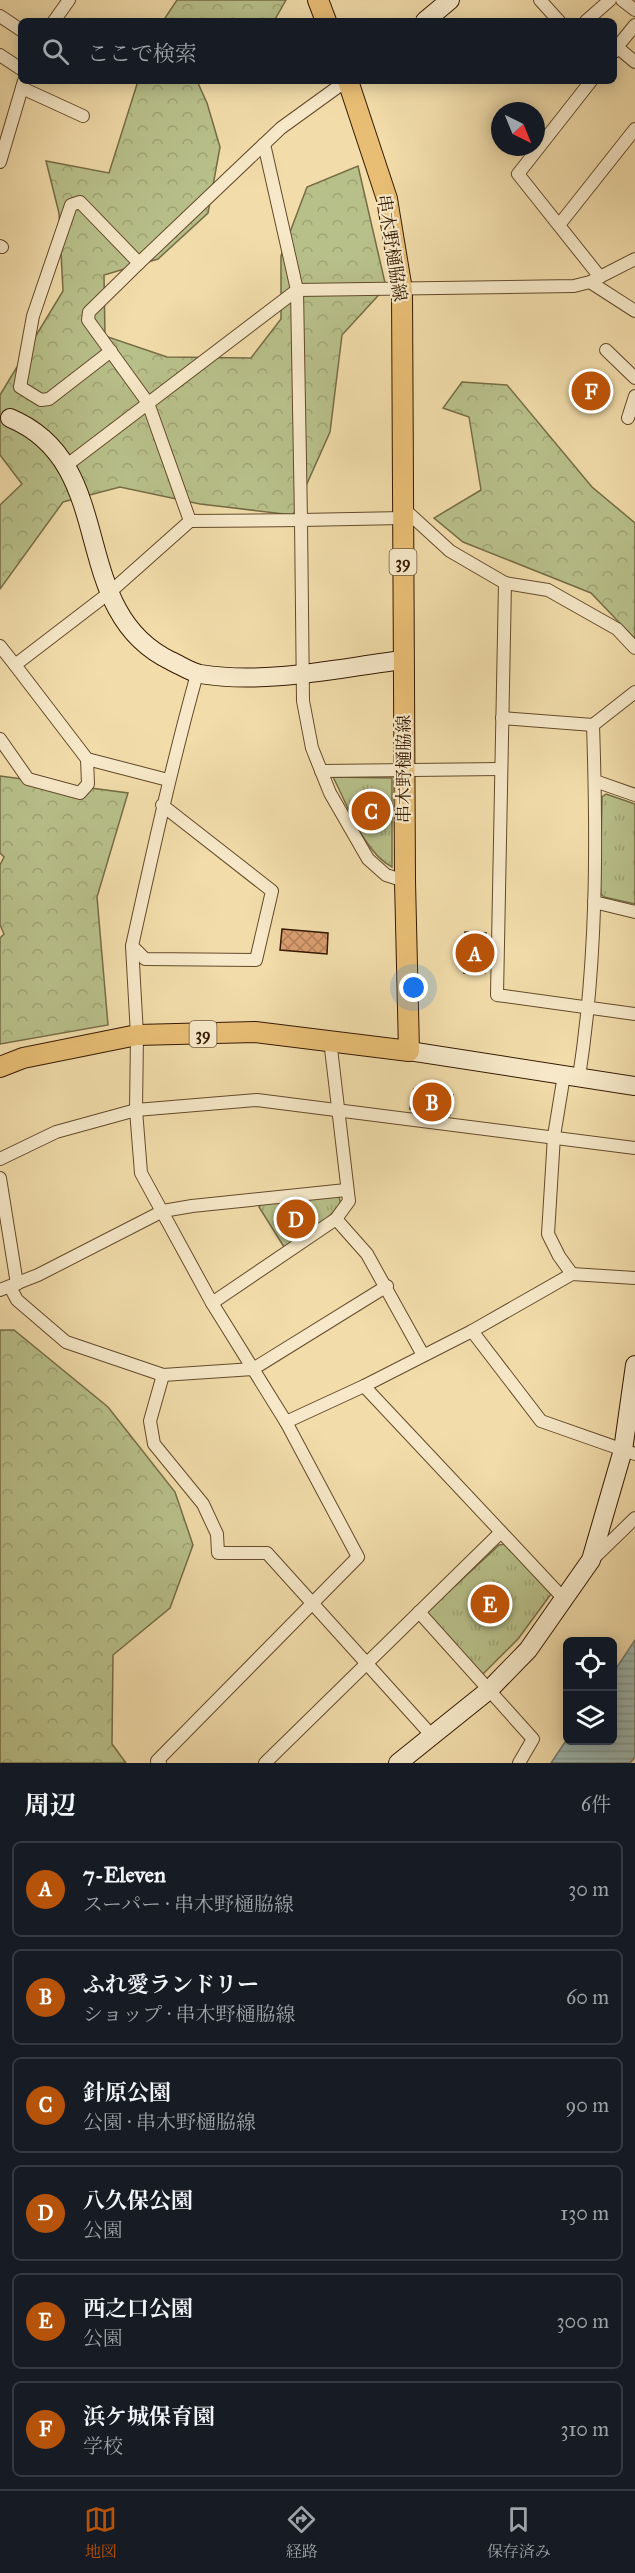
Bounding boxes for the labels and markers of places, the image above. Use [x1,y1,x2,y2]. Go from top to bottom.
pin: F [572,368,610,414]
pin: C [352,788,391,834]
pin: A [456,930,494,976]
pin: B [412,1080,452,1124]
pin: D [276,1196,316,1242]
pin: E [470,1582,510,1626]

